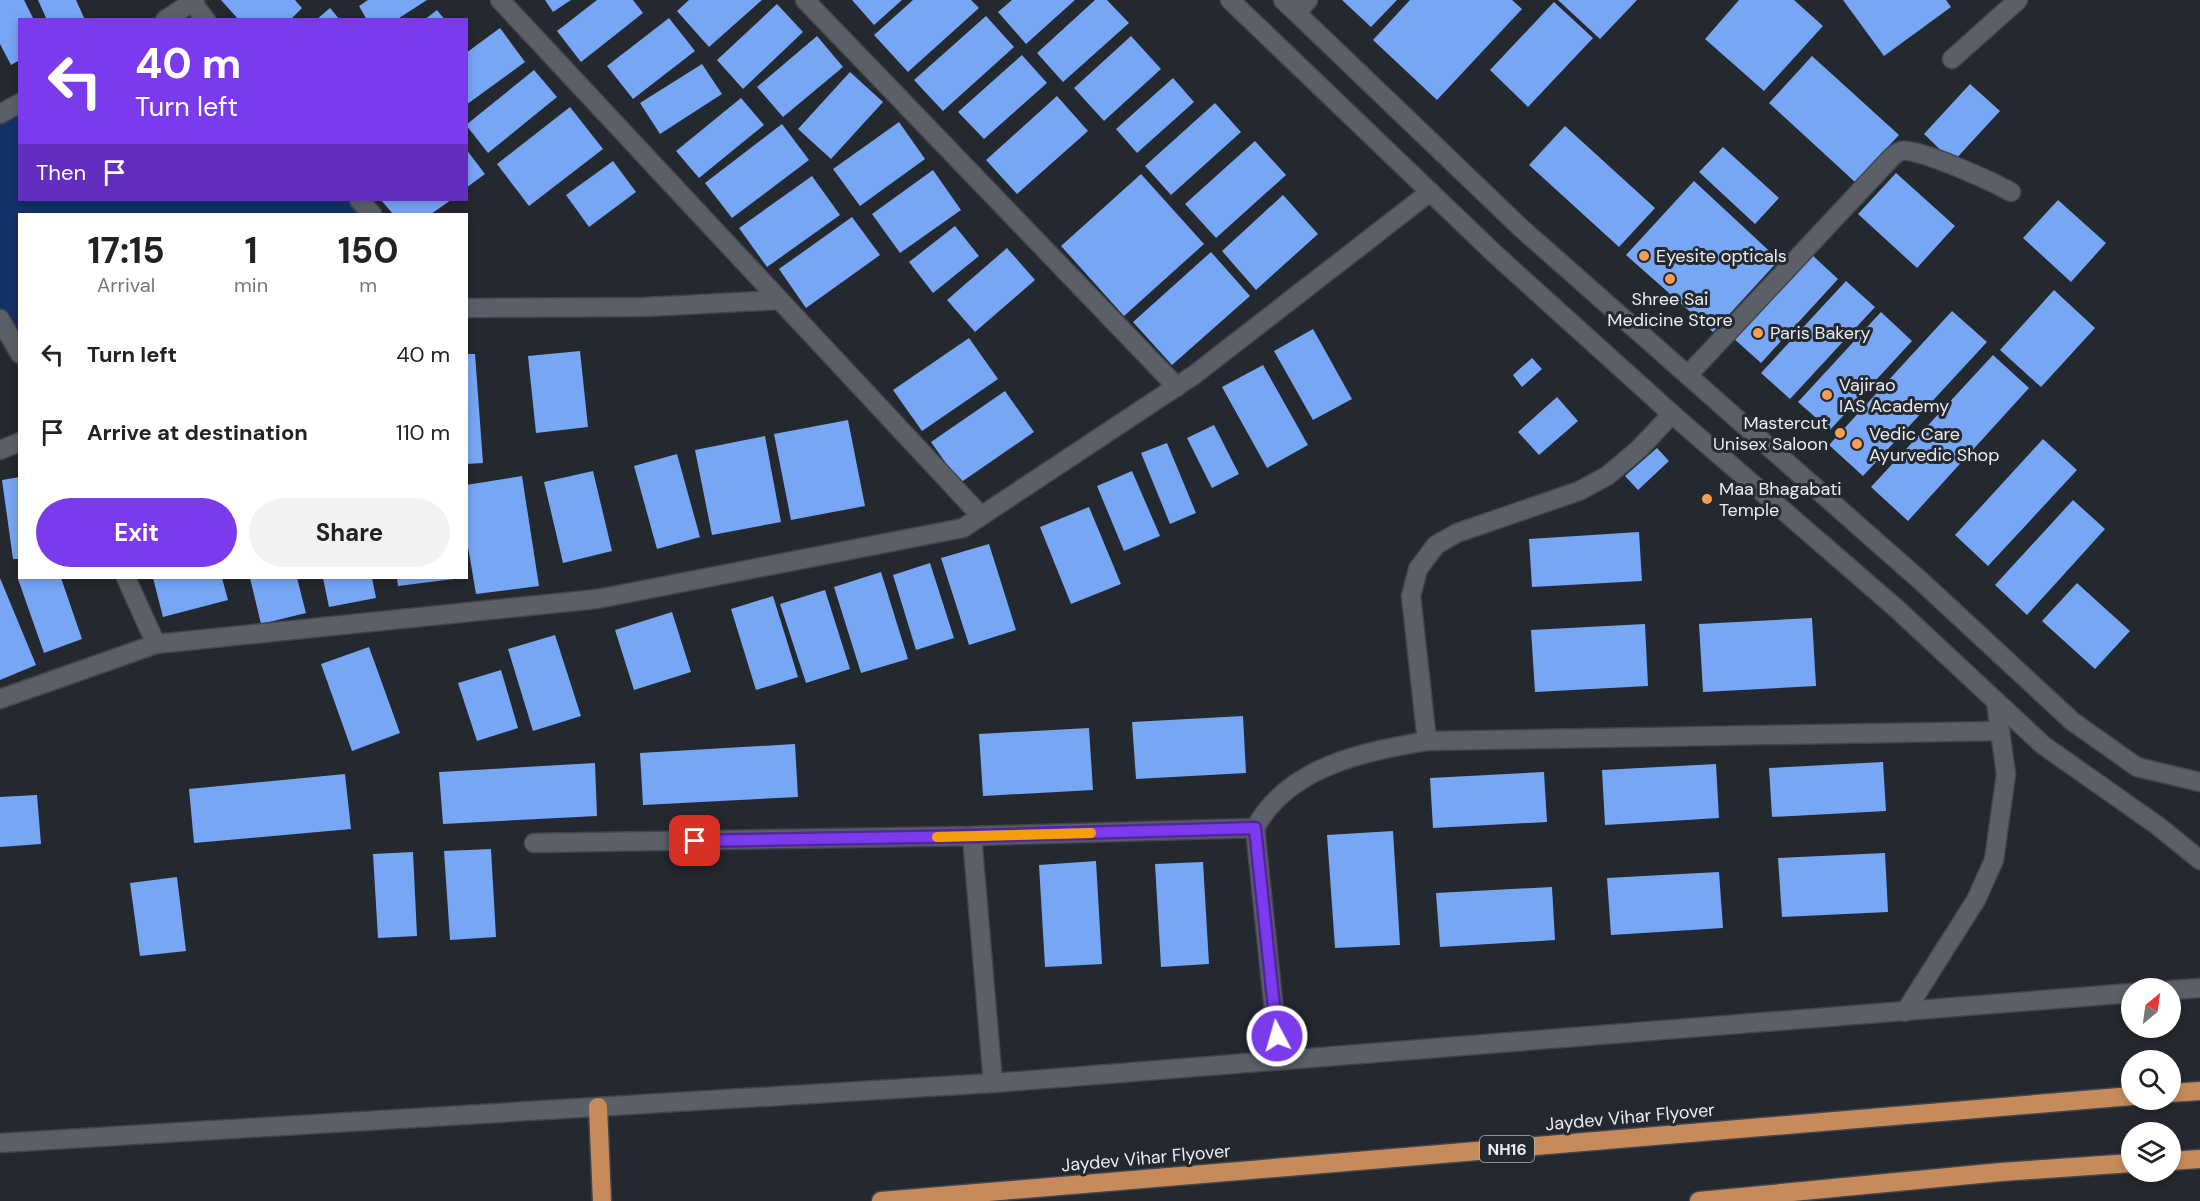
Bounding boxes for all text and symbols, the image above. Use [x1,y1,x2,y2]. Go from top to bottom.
text: 40 m [135,36,241,91]
icon: left [36,42,114,120]
text: Turn left [135,89,238,124]
icon: arrive [98,156,131,189]
text: Then [36,158,86,187]
text: 17:15 [87,227,165,274]
text: 1 [245,227,258,274]
text: 150 [338,227,398,274]
place label: Eyesite opticals [1656,244,1787,268]
marker: Eyesite opticals [1637,249,1651,263]
text: Arrival [97,272,155,298]
text: min [234,272,268,298]
text: m [359,272,377,298]
marker: Shree Sai Medicine Store [1663,272,1677,286]
place label: Shree Sai Medicine Store [1607,287,1733,332]
place label: Paris Bakery [1770,321,1871,345]
marker: Paris Bakery [1751,326,1765,340]
icon: left [36,338,69,371]
text: Turn left [87,340,177,369]
text: 40 m [396,340,450,369]
place label: Vajirao IAS Academy [1839,373,1949,418]
marker: Vajirao IAS Academy [1820,388,1834,402]
place label: Mastercut Unisex Saloon [1713,411,1828,456]
icon: arrive [36,416,69,449]
text: Arrive at destination [87,418,308,447]
text: 110 m [396,418,450,447]
place label: Vedic Care Ayurvedic Shop [1869,422,2000,467]
marker: Mastercut Unisex Saloon [1833,426,1847,440]
marker: Vedic Care Ayurvedic Shop [1850,437,1864,451]
place label: Maa Bhagabati Temple [1719,477,1842,522]
marker: Maa Bhagabati Temple [1700,492,1714,506]
button: Exit [36,498,237,567]
button: Share [249,498,450,567]
pin [669,815,720,866]
icon: arrive [678,824,711,857]
north arrow [2121,978,2181,1038]
map controls [2121,978,2181,1182]
position arrow [1245,1004,1309,1068]
button: search [2121,1050,2181,1110]
street label: Jaydev Vihar Flyover [1544,1098,1716,1136]
button: layers [2121,1122,2181,1182]
road number: NH16 [1480,1136,1534,1162]
street label: Jaydev Vihar Flyover [1060,1139,1232,1177]

